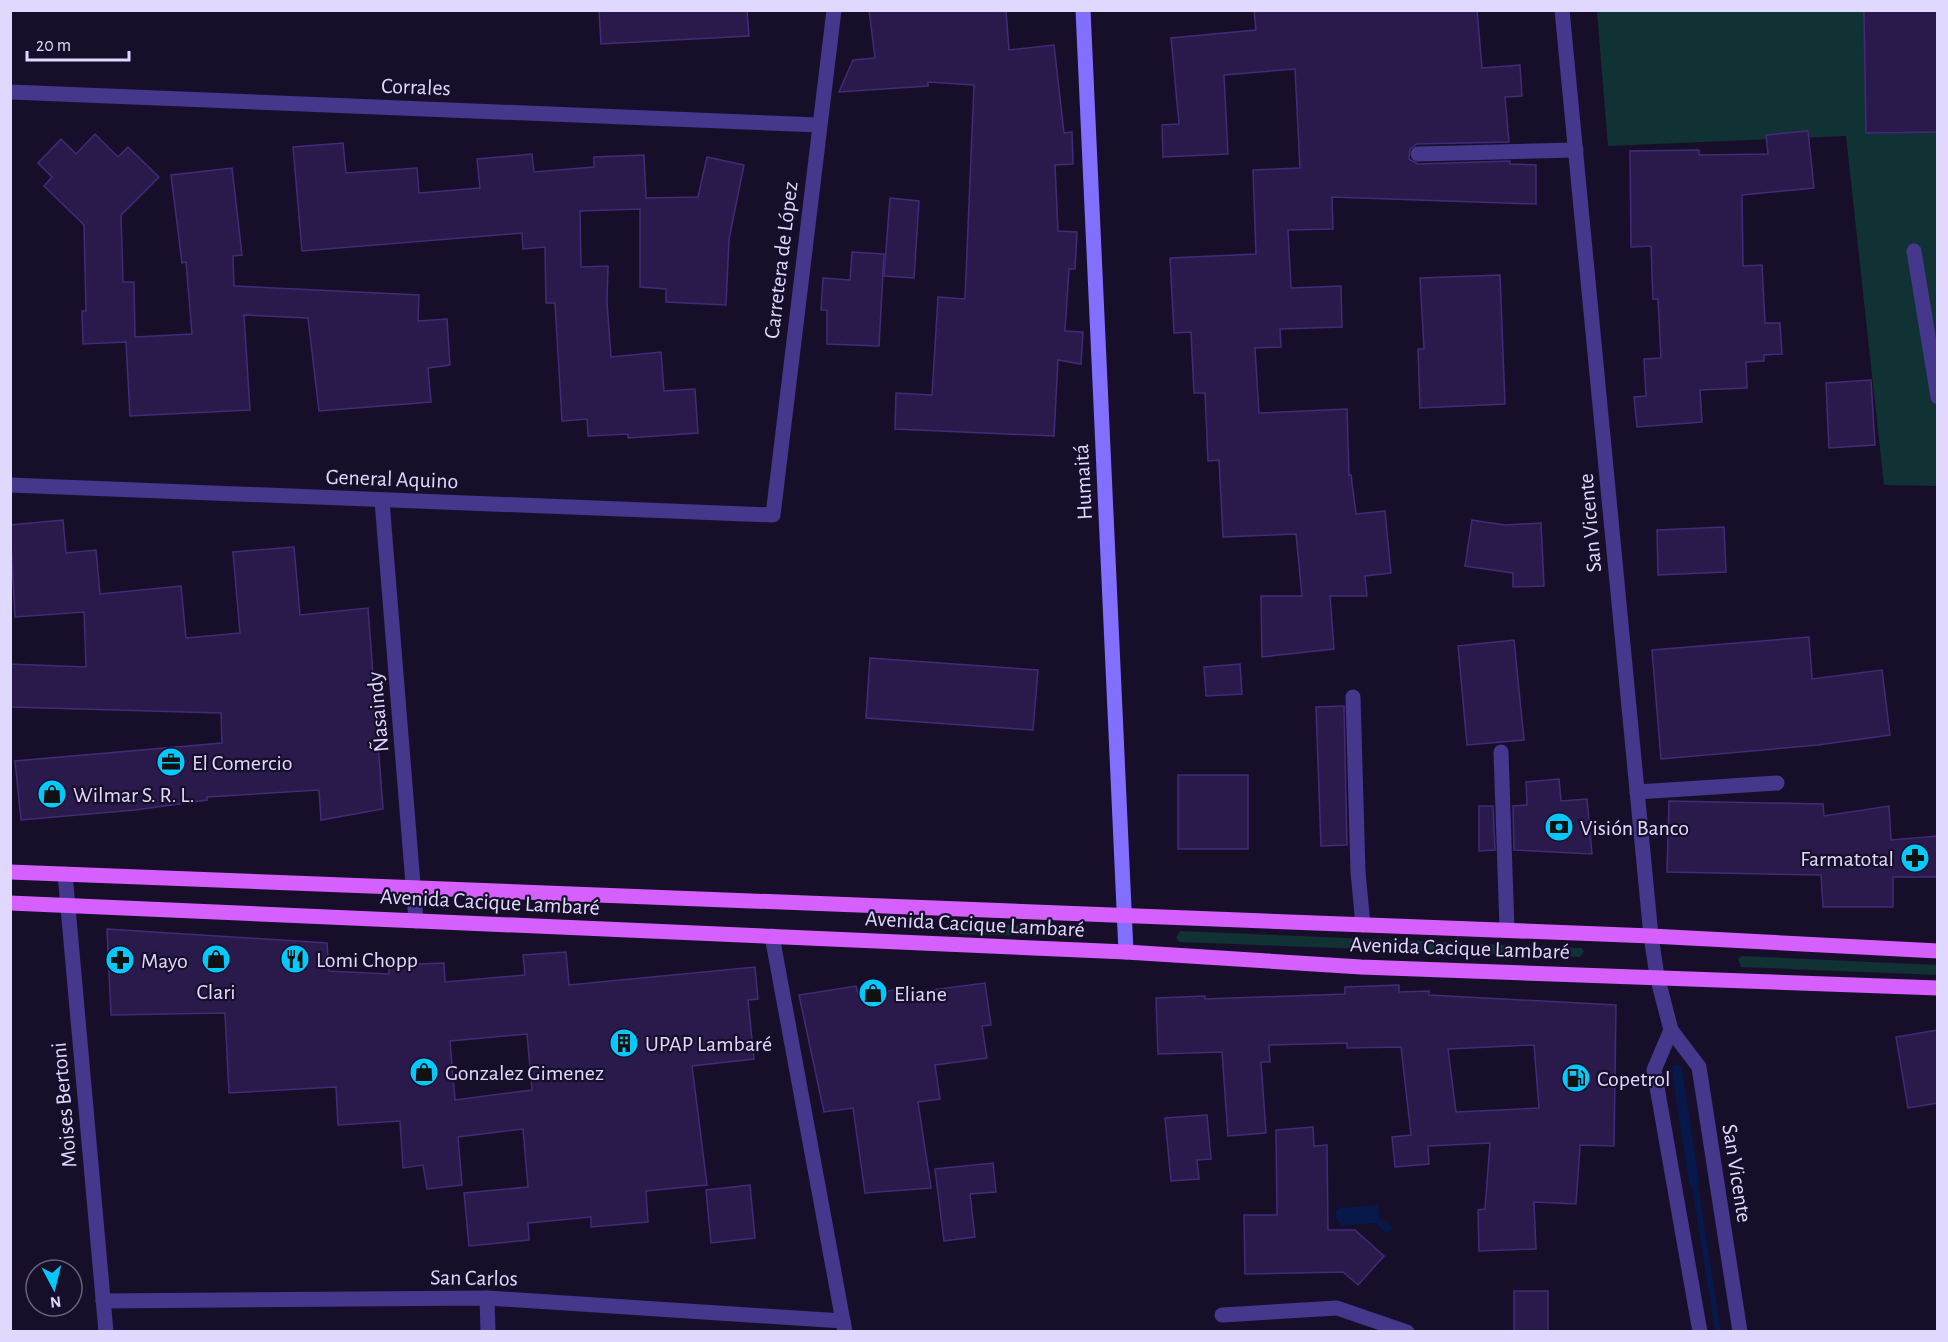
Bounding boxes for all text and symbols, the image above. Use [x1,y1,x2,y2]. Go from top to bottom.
scale bar [27,24,129,62]
text: 20 m [36,37,71,55]
street label: Corrales [381,75,451,99]
street label: Carretera de López [760,180,802,340]
street label: Humaitá [1070,443,1096,521]
street label: General Aquino [325,466,459,492]
street label: San Vicente [1575,472,1605,573]
street label: Ñasaindy [362,670,392,753]
office icon: El Comercio [155,746,187,778]
place label: El Comercio [192,752,293,774]
shop icon: Wilmar S. R. L. [36,778,68,810]
place label: Wilmar S. R. L. [73,784,194,806]
bank icon: Visión Banco [1543,811,1575,843]
place label: Visión Banco [1580,817,1689,839]
pharmacy icon: Farmatotal [1899,842,1931,874]
place label: Farmatotal [1800,848,1894,870]
street label: Avenida Cacique Lambaré [379,885,600,919]
street label: Avenida Cacique Lambaré [864,907,1085,941]
street label: Avenida Cacique Lambaré [1350,933,1570,963]
shop icon: Clari [200,943,232,975]
restaurant icon: Lomi Chopp [279,943,311,975]
pharmacy icon: Mayo [104,944,136,976]
place label: Lomi Chopp [316,949,418,971]
place label: Mayo [141,950,188,972]
shop icon: Eliane [857,977,889,1009]
place label: Clari [196,981,236,1003]
place label: Eliane [894,983,947,1005]
building icon: UPAP Lambaré [608,1027,640,1059]
place label: UPAP Lambaré [645,1033,772,1055]
street label: Moises Bertoni [48,1041,80,1169]
shop icon: Gonzalez Gimenez [408,1056,440,1088]
place label: Gonzalez Gimenez [445,1062,604,1084]
fuel station icon: Copetrol [1560,1062,1592,1094]
place label: Copetrol [1597,1068,1670,1090]
street label: San Vicente [1718,1122,1756,1224]
north arrow [24,1258,84,1318]
street label: San Carlos [430,1266,518,1290]
text: N [49,1293,62,1311]

